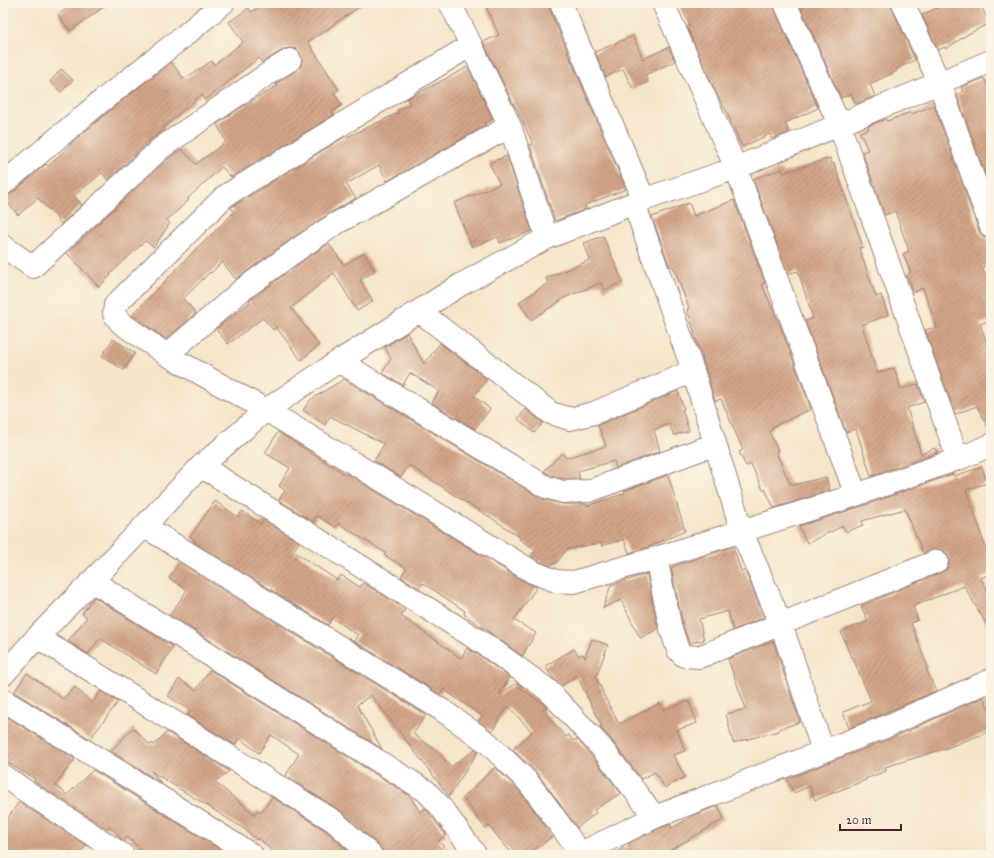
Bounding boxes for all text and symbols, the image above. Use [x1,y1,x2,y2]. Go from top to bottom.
scale bar [840,806,901,832]
text: 20 m [846,813,872,827]

